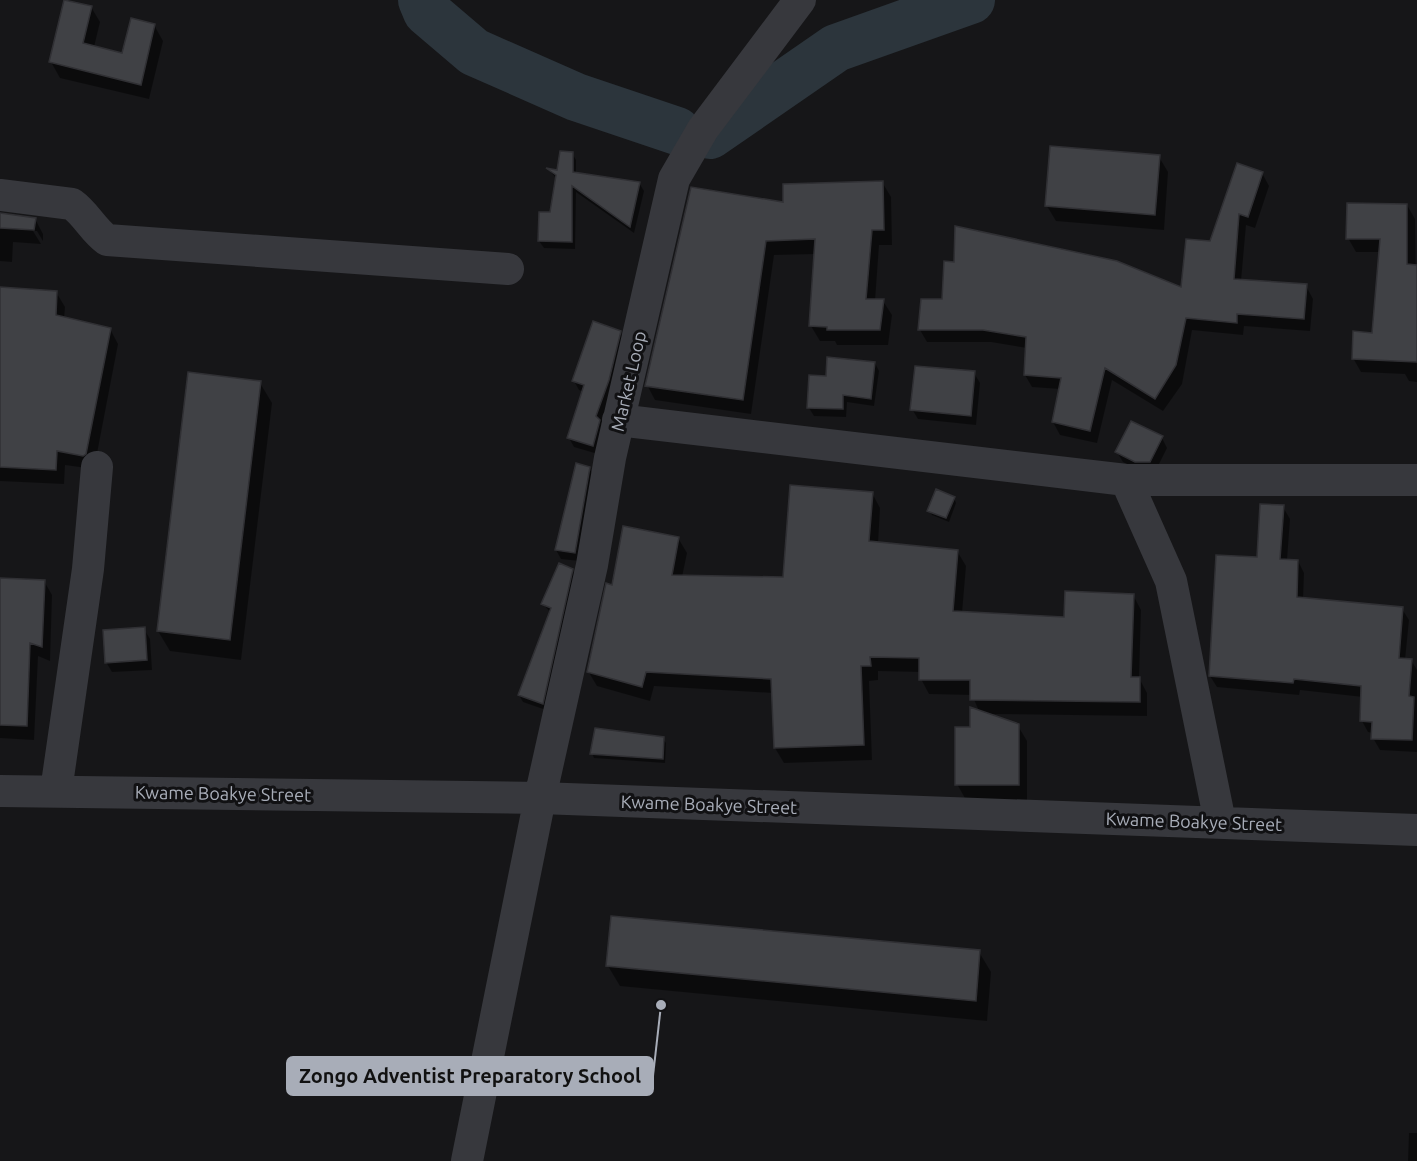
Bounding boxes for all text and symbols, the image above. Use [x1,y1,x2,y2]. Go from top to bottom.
street label: Market Loop [607,329,649,433]
street label: Kwame Boakye Street [135,781,311,805]
street label: Kwame Boakye Street [621,791,797,817]
street label: Kwame Boakye Street [1106,808,1282,834]
callout: Zongo Adventist Preparatory School [287,1057,653,1095]
text: Zongo Adventist Preparatory School [299,1064,641,1087]

